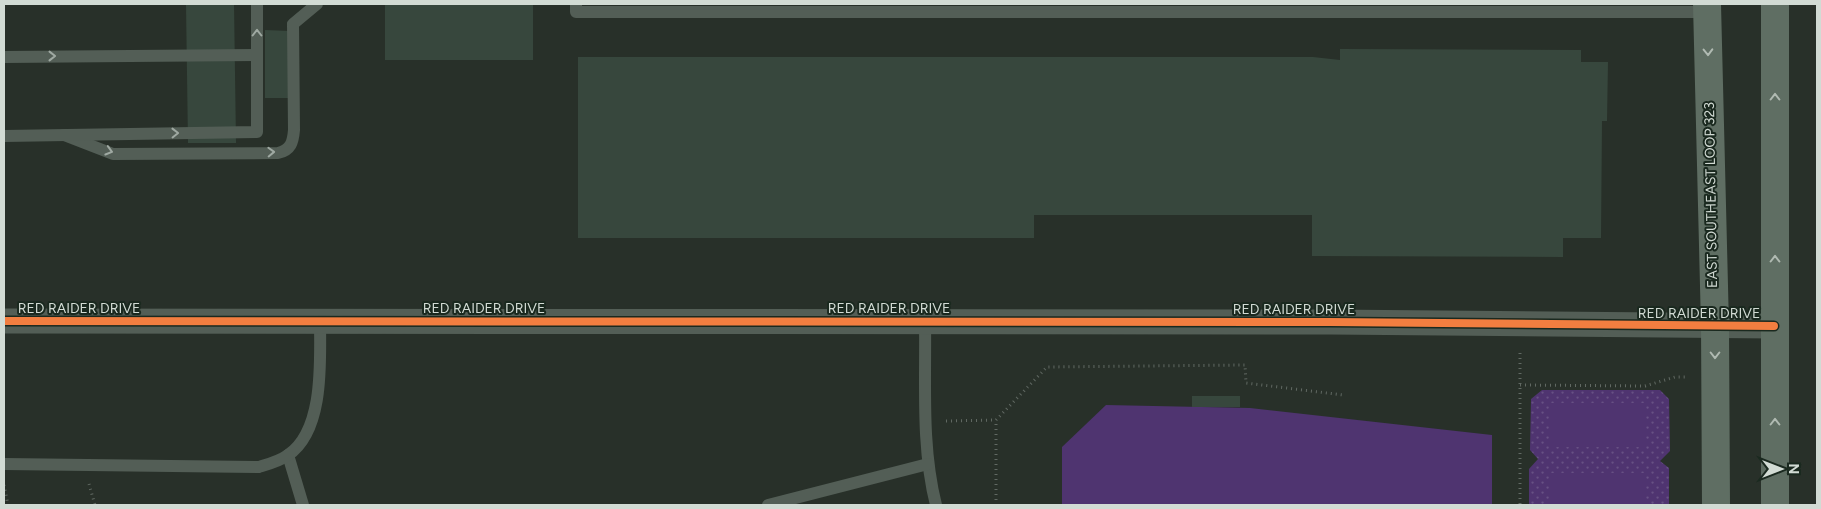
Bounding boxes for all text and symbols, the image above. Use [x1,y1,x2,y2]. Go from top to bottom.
one-way arrow [252,29,262,37]
one-way arrow [1703,49,1713,57]
one-way arrow [49,51,57,61]
one-way arrow [1770,92,1780,100]
street label: EAST SOUTHEAST LOOP 323 [1701,102,1721,288]
one-way arrow [172,128,179,138]
one-way arrow [105,146,113,156]
one-way arrow [268,147,276,158]
one-way arrow [1770,255,1780,262]
street label: RED RAIDER DRIVE [18,300,140,317]
street label: RED RAIDER DRIVE [423,300,545,317]
street label: RED RAIDER DRIVE [828,300,950,317]
street label: RED RAIDER DRIVE [1233,301,1355,318]
street label: RED RAIDER DRIVE [1638,305,1760,322]
one-way arrow [1710,352,1720,359]
one-way arrow [1770,417,1780,425]
north arrow [1756,444,1806,494]
text: N [1785,464,1802,474]

